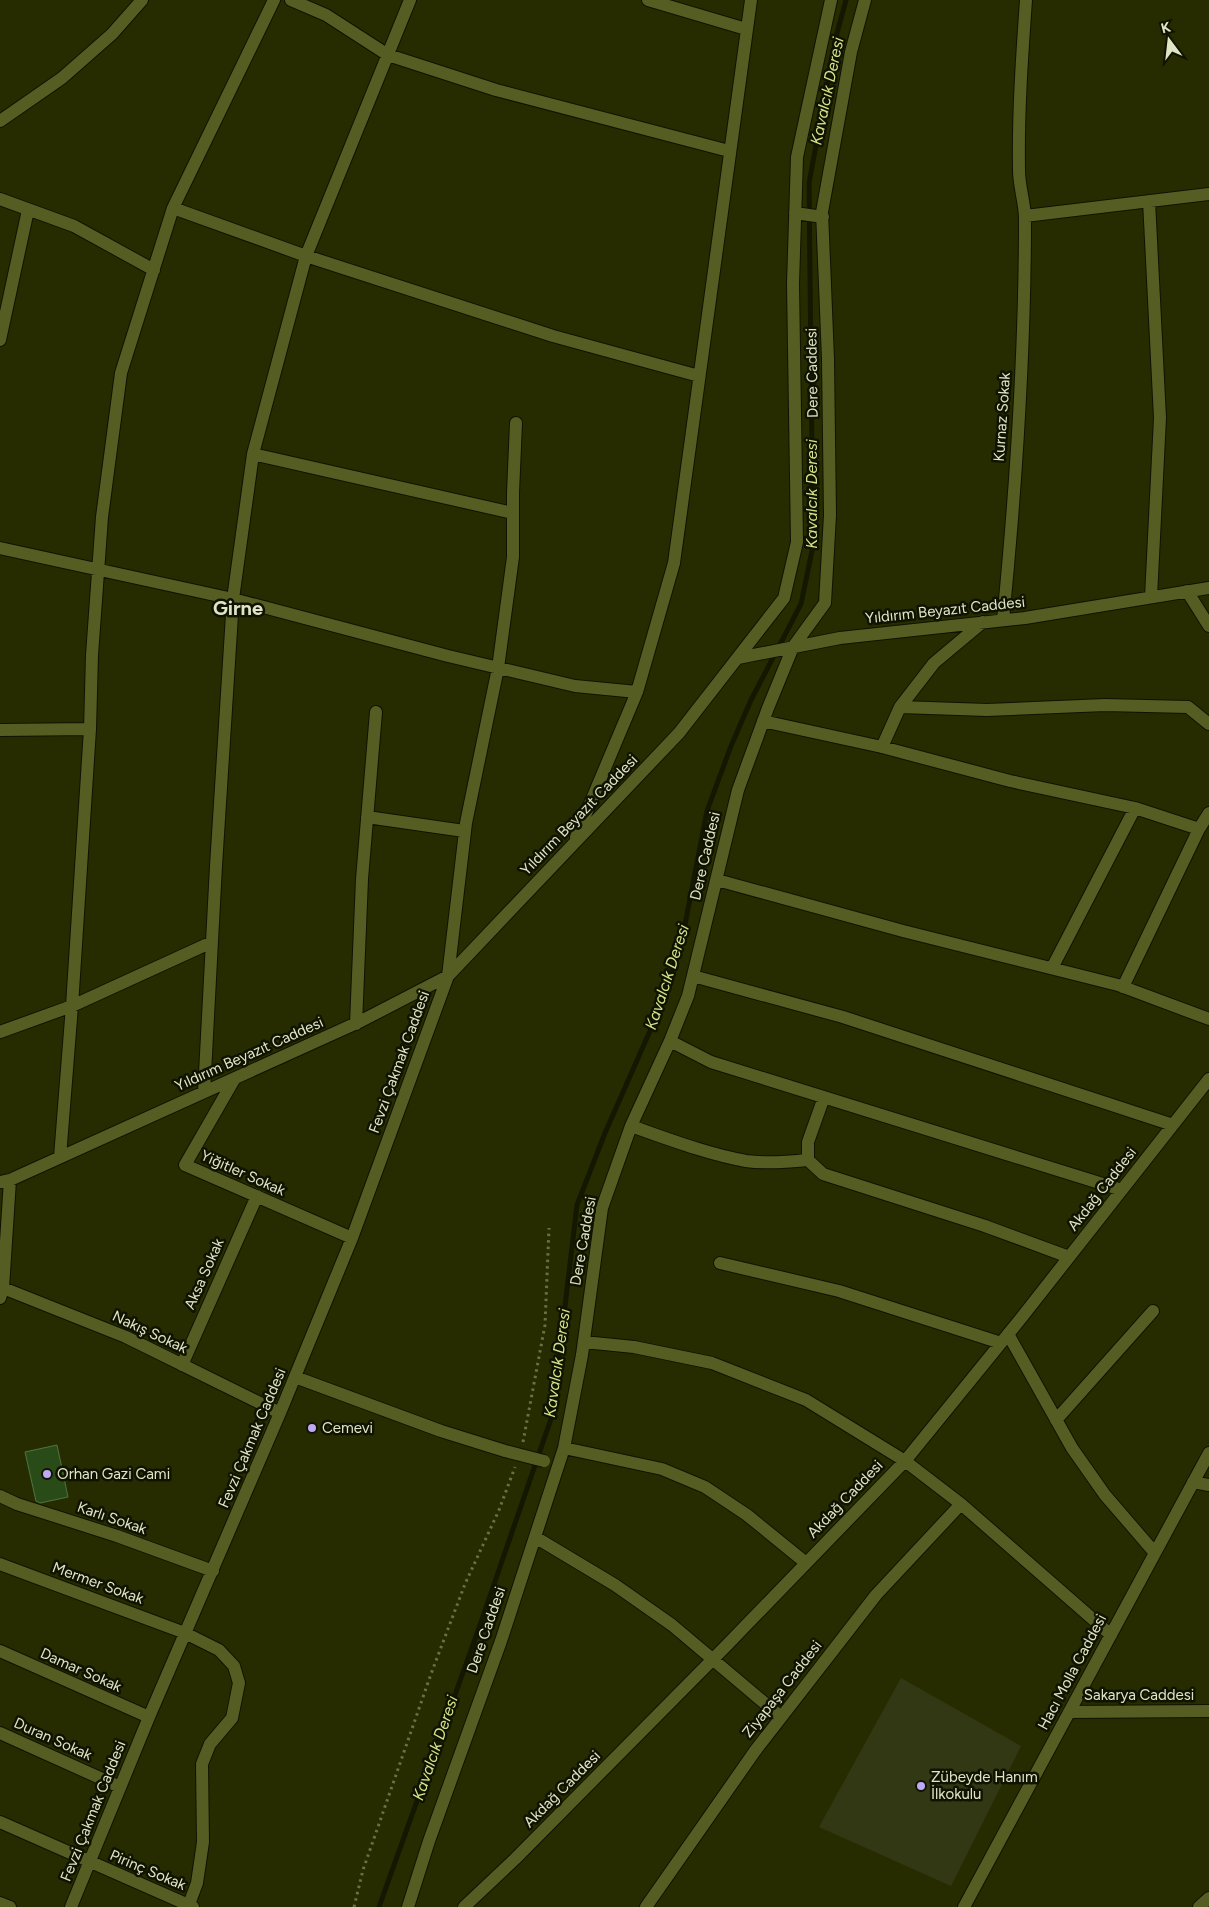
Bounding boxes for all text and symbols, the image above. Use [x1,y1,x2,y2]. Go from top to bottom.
north arrow [1144,15,1194,65]
text: K [1159,18,1173,37]
water label: Kavalcık Deresi [806,35,848,147]
street label: Dere Caddesi [802,328,822,418]
street label: Kurnaz Sokak [990,371,1014,462]
water label: Kavalcık Deresi [802,439,821,549]
street label: Yıldırım Beyazıt Caddesi [864,593,1026,627]
district label: Girne [213,596,263,620]
street label: Yıldırım Beyazıt Caddesi [517,751,641,879]
street label: Dere Caddesi [686,810,724,902]
water label: Kavalcık Deresi [641,922,693,1032]
street label: Fevzi Çakmak Caddesi [365,988,433,1136]
street label: Yıldırım Beyazıt Caddesi [172,1013,326,1095]
street label: Akdağ Caddesi [1064,1144,1140,1234]
street label: Yiğitler Sokak [198,1146,289,1200]
street label: Dere Caddesi [566,1195,600,1287]
street label: Aksa Sokak [180,1235,228,1312]
street label: Nakış Sokak [110,1307,191,1358]
water label: Kavalcık Deresi [540,1307,574,1419]
street label: Fevzi Çakmak Caddesi [214,1365,290,1511]
place label: Cemevi [322,1419,373,1437]
marker: Cemevi [306,1422,318,1434]
street label: Akdağ Caddesi [803,1456,887,1542]
place label: Orhan Gazi Cami [57,1465,170,1483]
marker: Orhan Gazi Cami [41,1468,53,1480]
street label: Karlı Sokak [75,1498,150,1538]
street label: Mermer Sokak [50,1558,147,1608]
street label: Dere Caddesi [463,1584,509,1676]
street label: Hacı Molla Caddesi [1034,1611,1110,1733]
street label: Ziyapaşa Caddesi [739,1637,825,1741]
street label: Damar Sokak [38,1644,125,1696]
street label: Sakarya Caddesi [1084,1686,1194,1704]
water label: Kavalcık Deresi [408,1693,462,1803]
street label: Duran Sokak [11,1714,95,1764]
street label: Fevzi Çakmak Caddesi [57,1738,129,1884]
street label: Akdağ Caddesi [520,1747,604,1831]
place label: Zübeyde Hanım İlkokulu [931,1768,1038,1803]
marker: Zübeyde Hanım İlkokulu [915,1780,927,1792]
street label: Pirinç Sokak [107,1846,189,1894]

